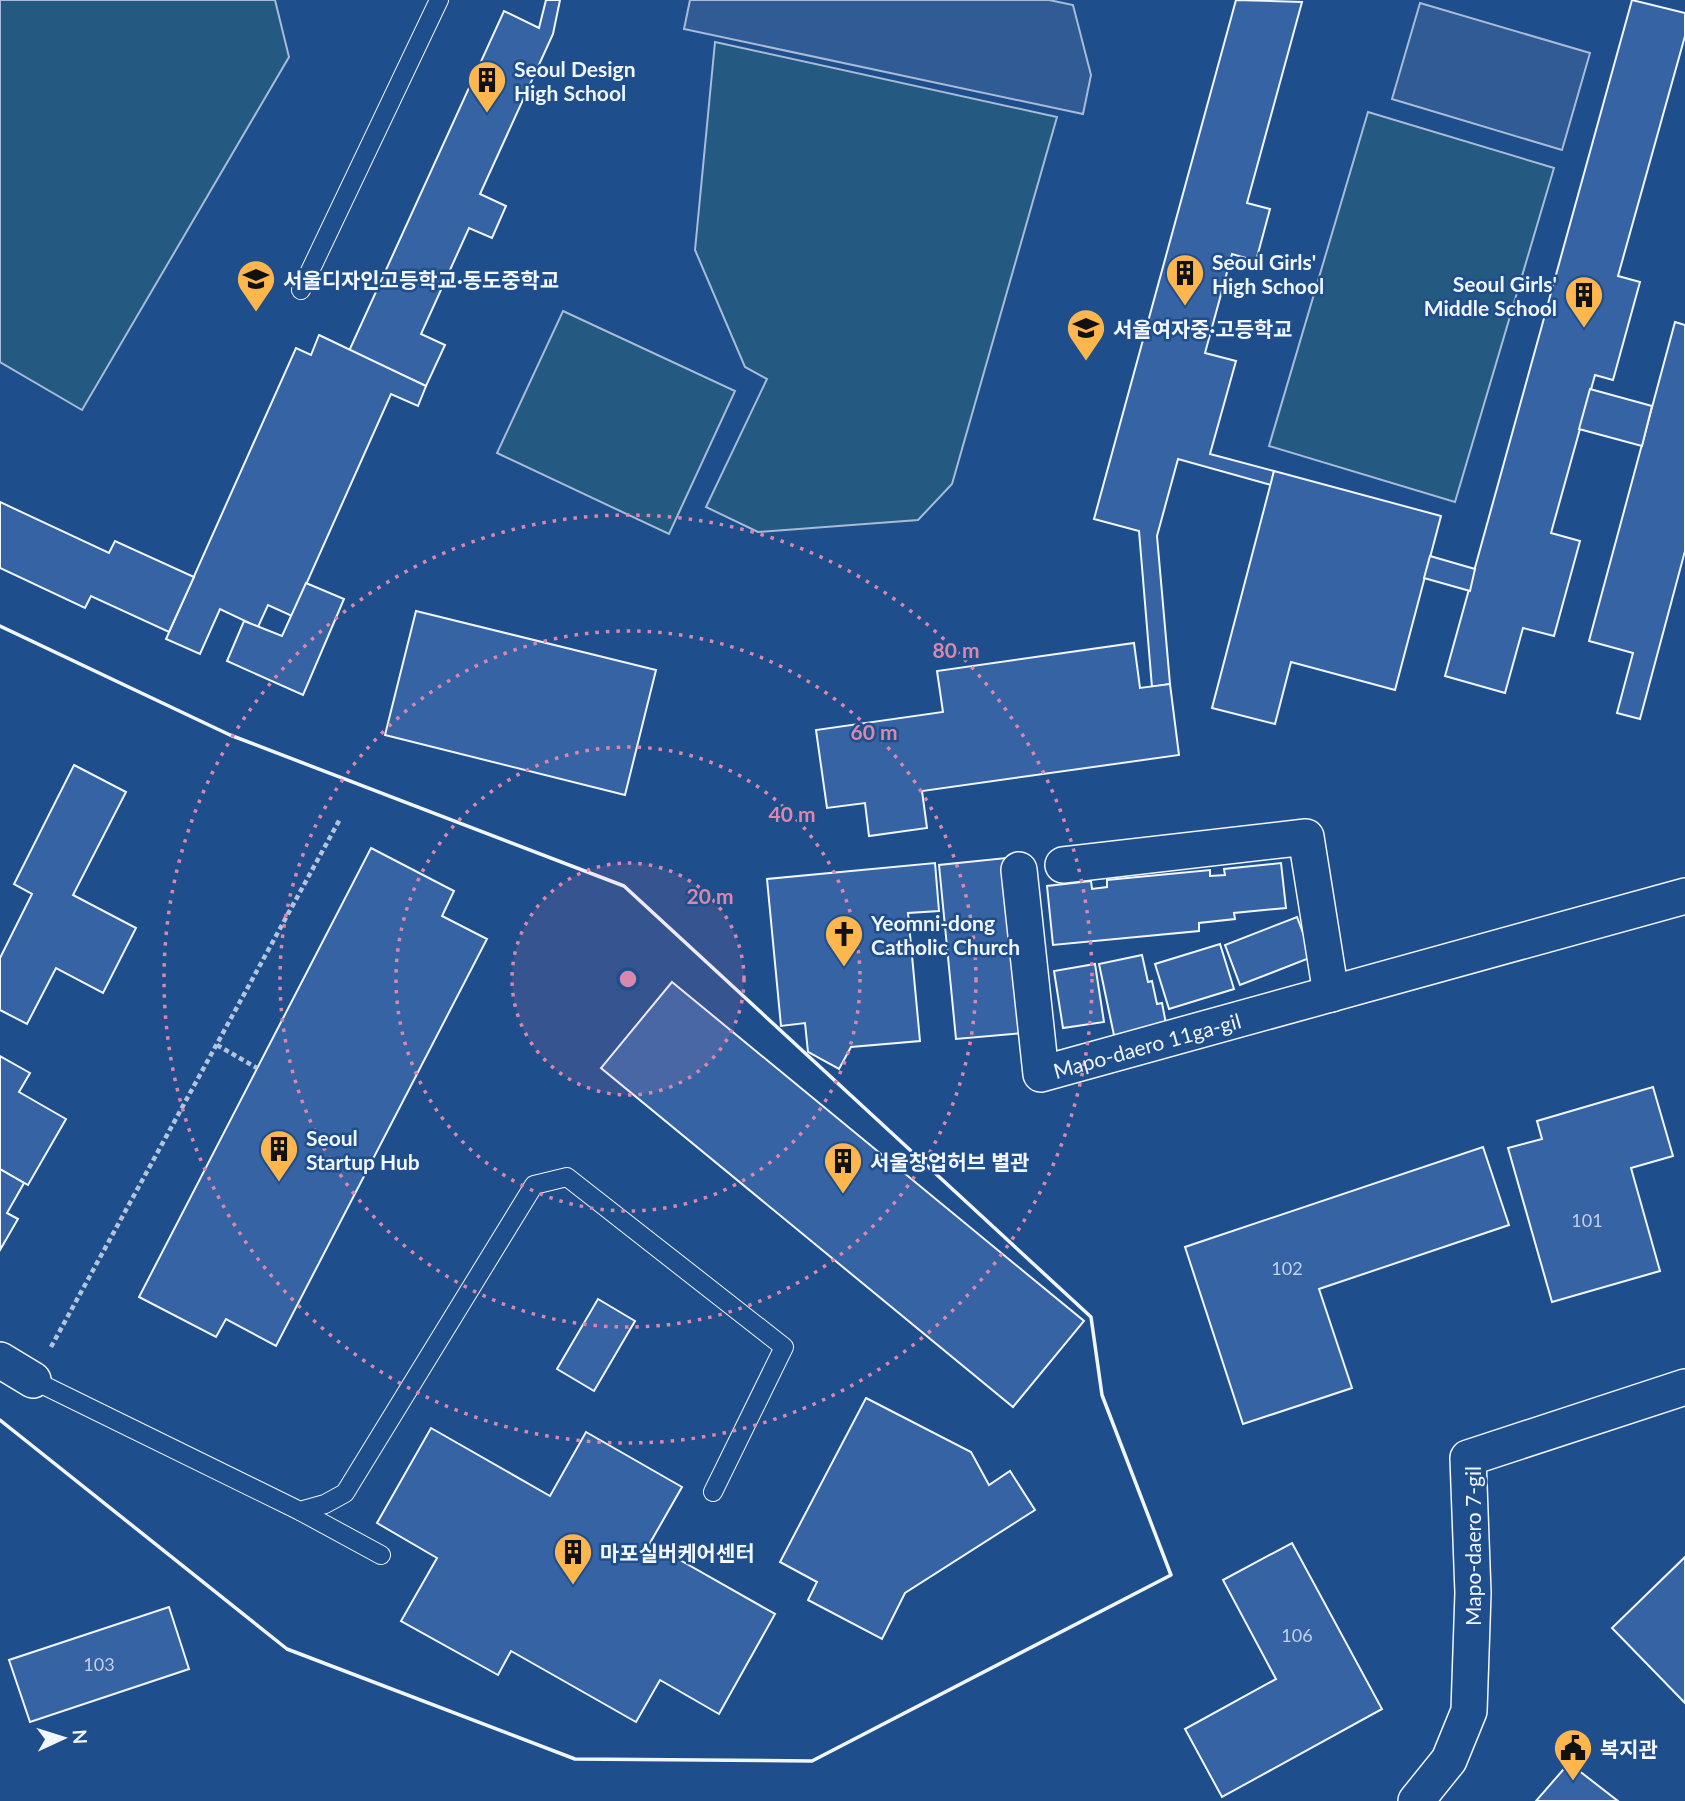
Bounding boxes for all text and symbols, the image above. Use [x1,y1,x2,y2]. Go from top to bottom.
place label: Seoul Design High School [514,56,635,105]
building icon: Seoul Design High School [466,59,508,114]
place label: Seoul Girls' High School [1212,249,1324,298]
building icon: Seoul Girls' High School [1164,252,1206,307]
school or university icon: 서울디자인고등학교·동도중학교 [235,258,277,313]
place label: 서울디자인고등학교·동도중학교 [283,267,559,292]
place label: Seoul Girls' Middle School [1424,271,1557,320]
building icon: Seoul Girls' Middle School [1563,274,1605,329]
school or university icon: 서울여자중·고등학교 [1065,307,1107,362]
place label: 서울여자중·고등학교 [1113,316,1293,341]
text: 80 m [932,637,980,662]
text: 60 m [850,719,898,744]
text: 40 m [768,801,816,826]
text: 20 m [686,883,734,908]
place label: Yeomni-dong Catholic Church [870,910,1020,959]
church icon: Yeomni-dong Catholic Church [823,913,865,968]
centre of rings [616,967,640,991]
street label: Mapo-daero 11ga-gil [1050,1007,1243,1083]
place label: Seoul Startup Hub [306,1125,420,1174]
building icon: Seoul Startup Hub [258,1128,300,1183]
building icon: 서울창업허브 별관 [822,1140,864,1195]
place label: 서울창업허브 별관 [870,1149,1030,1174]
house number: 101 [1571,1209,1603,1231]
house number: 102 [1271,1257,1303,1279]
street label: Mapo-daero 7-gil [1460,1466,1485,1626]
building icon: 마포실버케어센터 [552,1531,594,1586]
place label: 마포실버케어센터 [600,1540,755,1565]
house number: 106 [1281,1624,1313,1646]
house number: 103 [83,1653,115,1675]
north arrow [28,1703,98,1773]
public building icon: 복지관 [1552,1727,1594,1782]
text: N [68,1729,92,1745]
place label: 복지관 [1600,1736,1658,1761]

